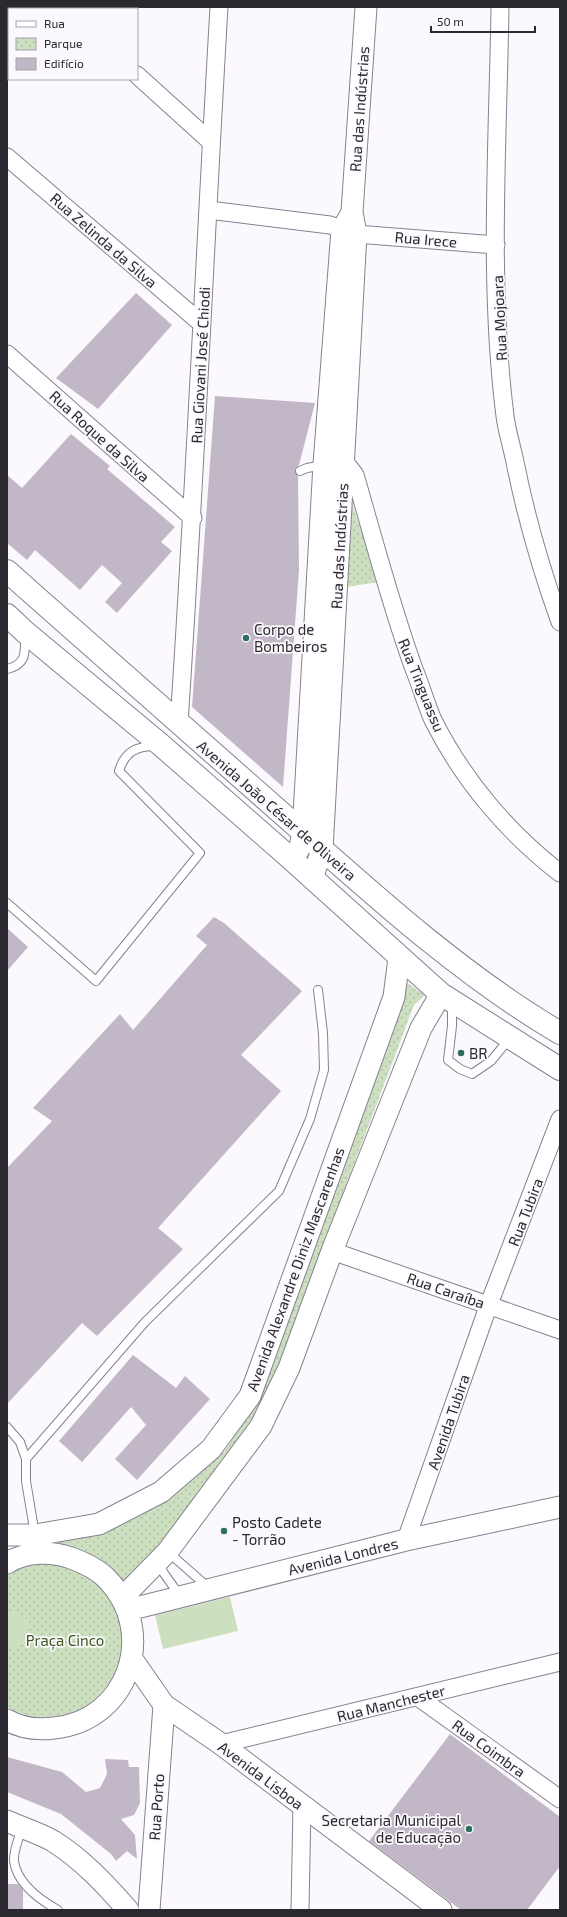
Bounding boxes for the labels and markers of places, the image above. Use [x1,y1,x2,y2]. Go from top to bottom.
place label: Corpo de Bombeiros [254,620,327,655]
marker: Corpo de Bombeiros [241,633,251,643]
place label: BR [469,1044,488,1062]
marker: BR [456,1048,466,1058]
place label: Posto Cadete - Torrão [232,1513,322,1548]
marker: Posto Cadete - Torrão [219,1526,229,1536]
place label: Secretaria Municipal de Educação [321,1811,462,1847]
marker: Secretaria Municipal de Educação [464,1824,474,1834]

